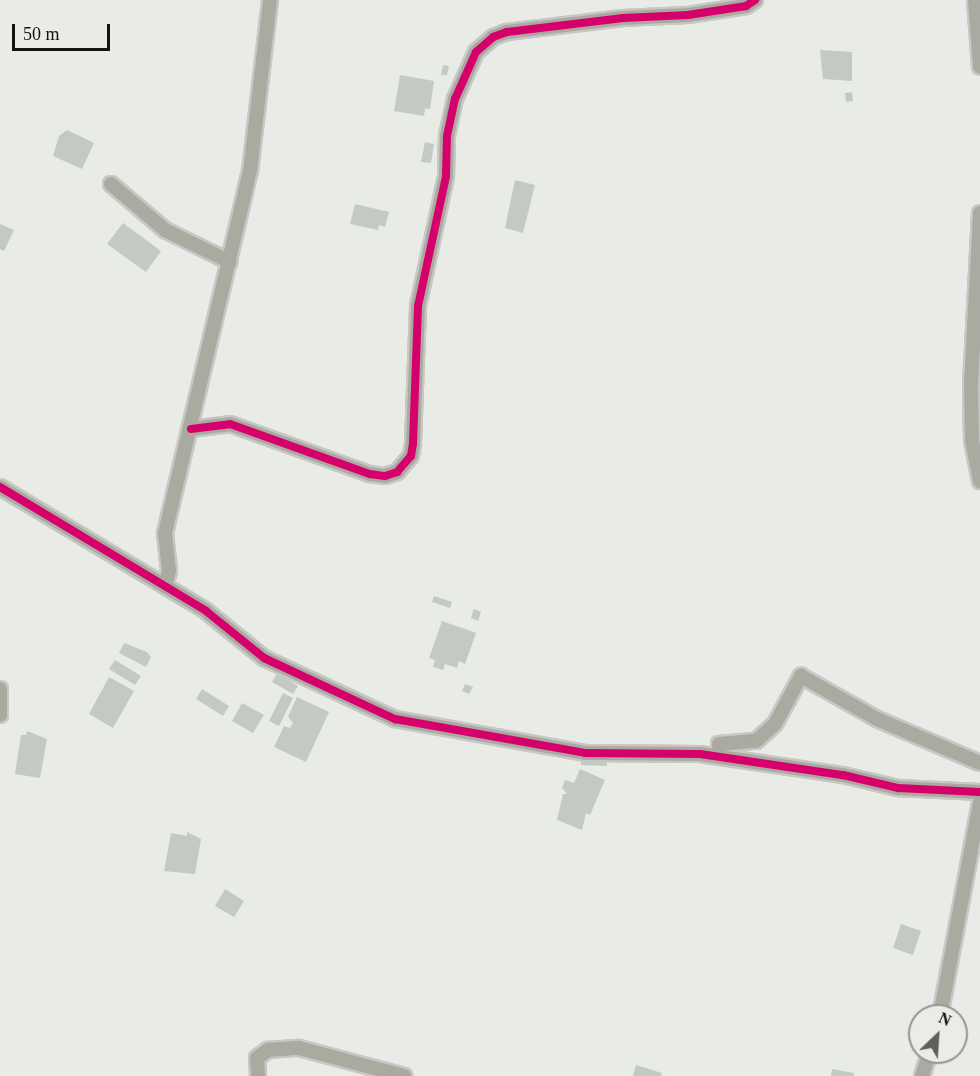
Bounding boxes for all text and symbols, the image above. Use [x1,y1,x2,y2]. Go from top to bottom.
scale bar [15,12,112,50]
text: 50 m [23,24,60,44]
north arrow [908,1004,968,1064]
text: N [936,1009,954,1029]

